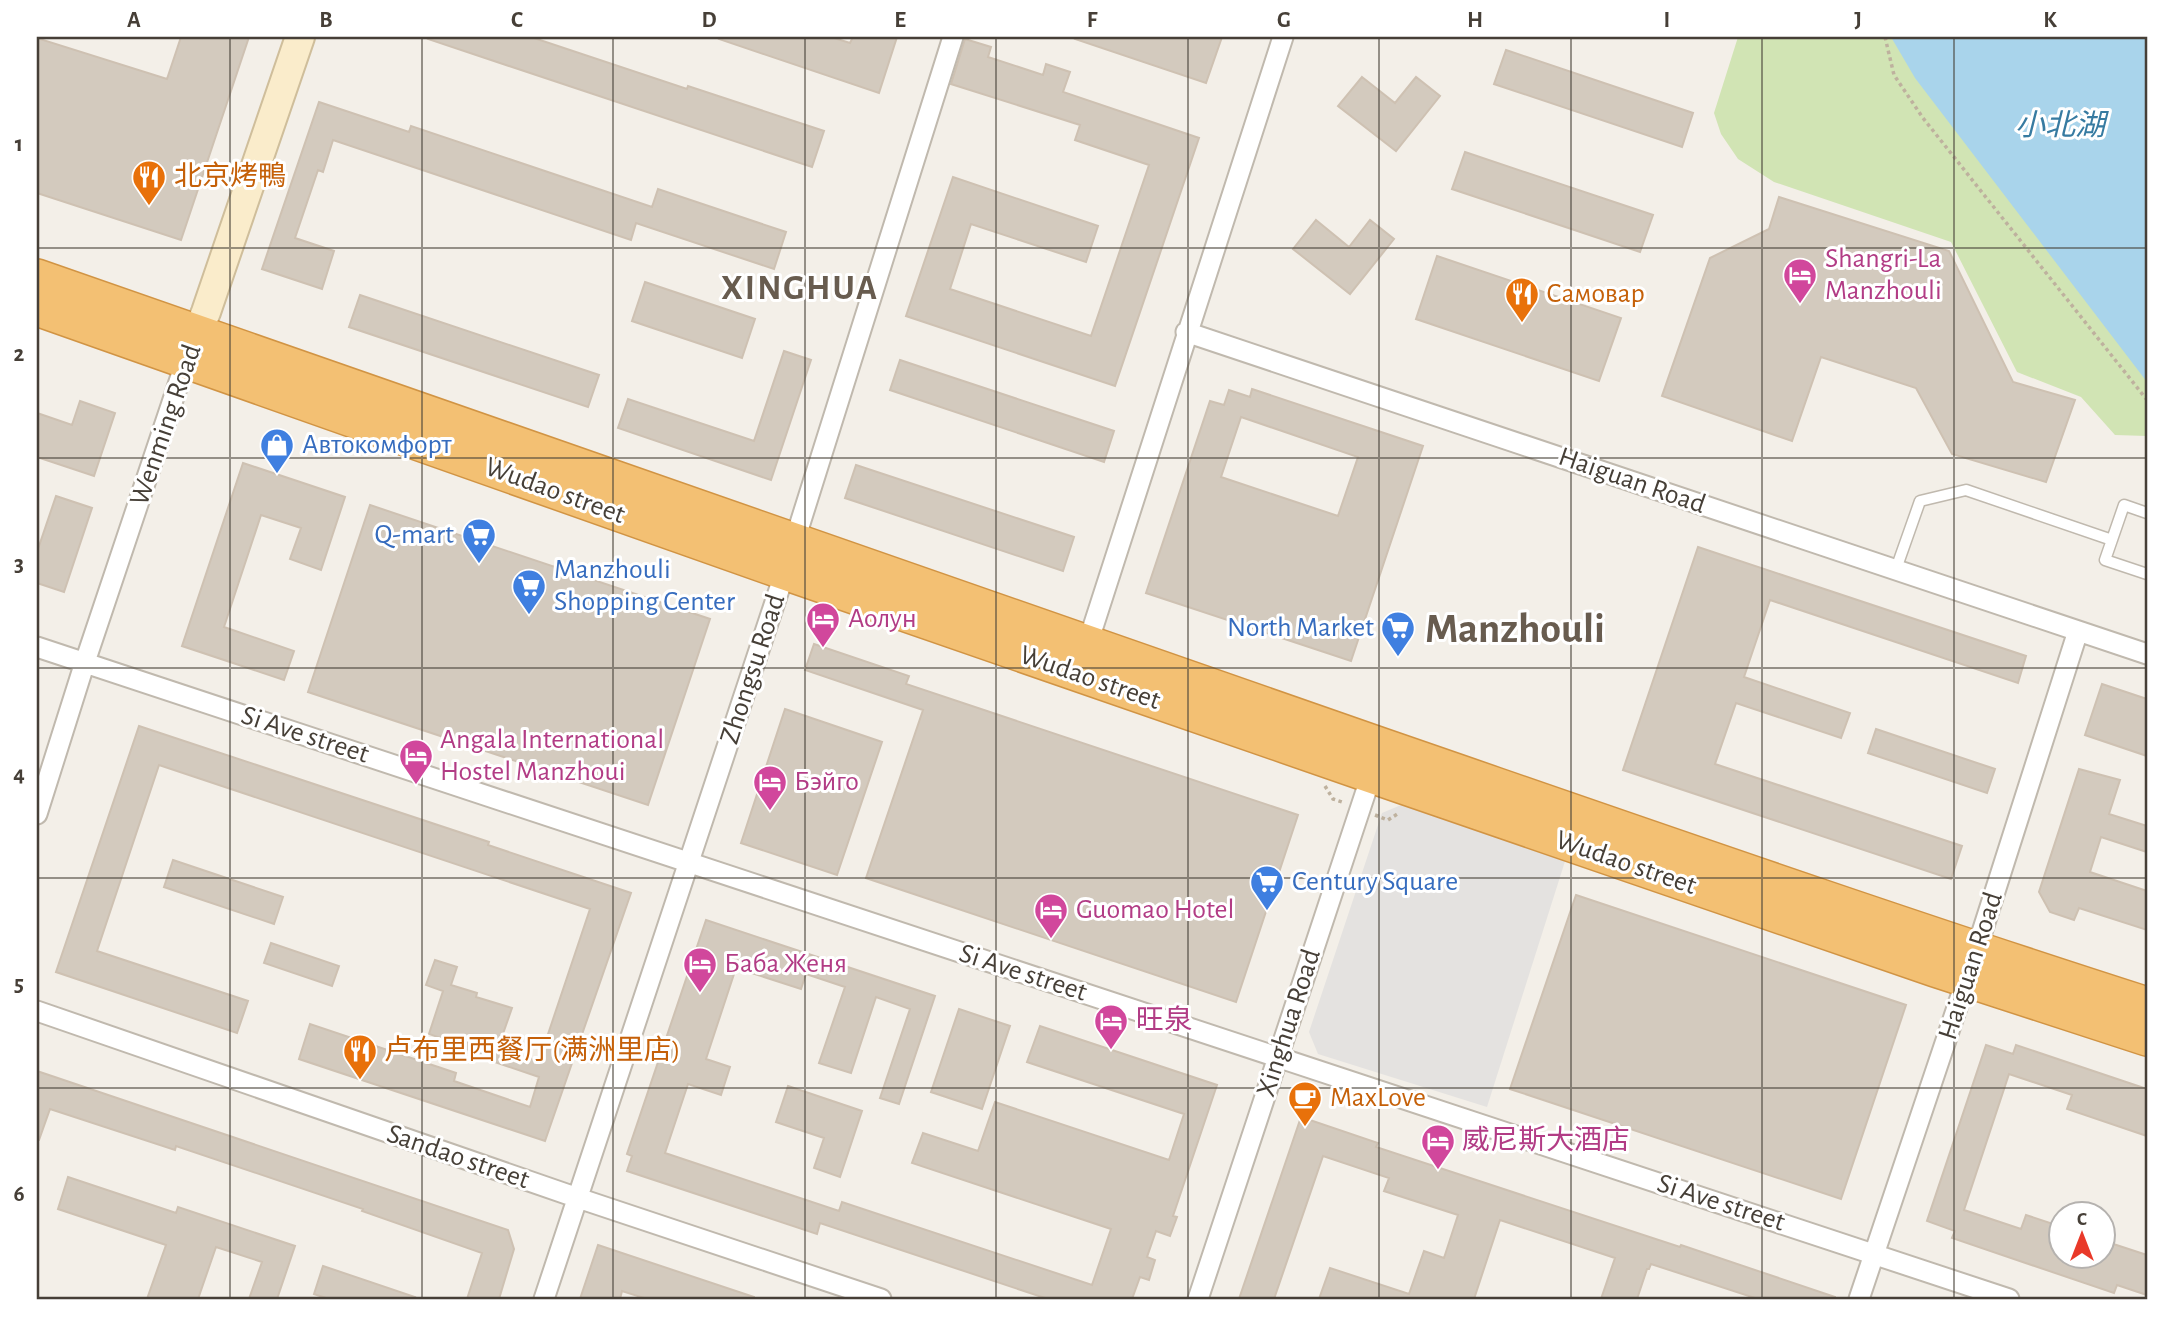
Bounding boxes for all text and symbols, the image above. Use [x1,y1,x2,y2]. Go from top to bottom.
text: A [127,9,141,32]
text: B [319,9,333,32]
text: C [511,9,523,32]
text: D [701,9,717,32]
text: E [894,9,906,32]
text: F [1087,9,1098,32]
text: G [1277,9,1291,32]
text: H [1467,9,1483,32]
text: I [1664,9,1670,32]
text: J [1854,9,1862,32]
text: K [2043,9,2057,32]
water label: 小北湖 [2015,110,2109,141]
text: 1 [15,133,23,156]
restaurant icon: 北京烤鴨 [130,158,168,207]
place label: 北京烤鴨 [174,161,286,191]
place label: Shangri-La Manzhouli [1825,245,1942,305]
hotel icon: Shangri-La Manzhouli [1781,256,1819,305]
district label: XINGHUA [721,271,879,306]
restaurant icon: Самовар [1503,275,1541,324]
place label: Самовар [1546,280,1645,308]
street label: Wenming Road [125,341,207,509]
text: 2 [14,343,25,366]
shop icon: Автокомфорт [258,426,296,475]
place label: Автокомфорт [302,431,453,459]
street label: Haiguan Road [1555,443,1709,519]
street label: Wudao street [481,453,629,529]
supermarket icon: Q-mart [460,516,498,565]
place label: Q-mart [374,521,454,549]
text: 3 [14,553,24,576]
place label: Manzhouli Shopping Center [554,556,735,616]
supermarket icon: Manzhouli Shopping Center [510,567,548,616]
street label: Zhongsu Road [716,591,790,747]
hotel icon: Аолун [804,600,842,649]
place label: Аолун [848,605,917,633]
district label: Manzhouli [1425,608,1605,650]
supermarket icon: North Market [1379,609,1417,658]
place label: North Market [1227,614,1374,642]
street label: Wudao street [1016,641,1164,715]
street label: Si Ave street [238,701,372,769]
place label: Angala International Hostel Manzhoui [440,726,664,786]
hotel icon: Angala International Hostel Manzhoui [397,737,435,786]
text: 4 [13,763,25,786]
hotel icon: Бэйго [751,763,789,812]
place label: Бэйго [794,768,859,796]
street label: Wudao street [1552,826,1700,900]
supermarket icon: Century Square [1248,863,1286,912]
place label: Century Square [1292,868,1458,896]
street label: Haiguan Road [1934,889,2008,1043]
hotel icon: Guomao Hotel [1032,891,1070,940]
place label: Guomao Hotel [1076,896,1234,924]
street label: Si Ave street [956,939,1090,1007]
hotel icon: Баба Женя [681,945,719,994]
street label: Xinghua Road [1252,946,1326,1100]
place label: Баба Женя [724,950,847,978]
text: 5 [14,973,24,996]
hotel icon: 旺泉 [1092,1002,1130,1051]
place label: 旺泉 [1136,1005,1192,1035]
restaurant icon: 卢布里西餐厅(满洲里店) [341,1032,379,1081]
place label: 卢布里西餐厅(满洲里店) [384,1035,681,1065]
cafe icon: MaxLove [1286,1079,1324,1128]
place label: MaxLove [1330,1084,1426,1112]
street label: Sandao street [383,1120,533,1194]
hotel icon: 威尼斯大酒店 [1419,1122,1457,1171]
place label: 威尼斯大酒店 [1462,1125,1630,1155]
street label: Si Ave street [1654,1169,1788,1237]
text: 6 [13,1183,25,1206]
north arrow [2048,1200,2118,1270]
text: С [2077,1210,2087,1229]

